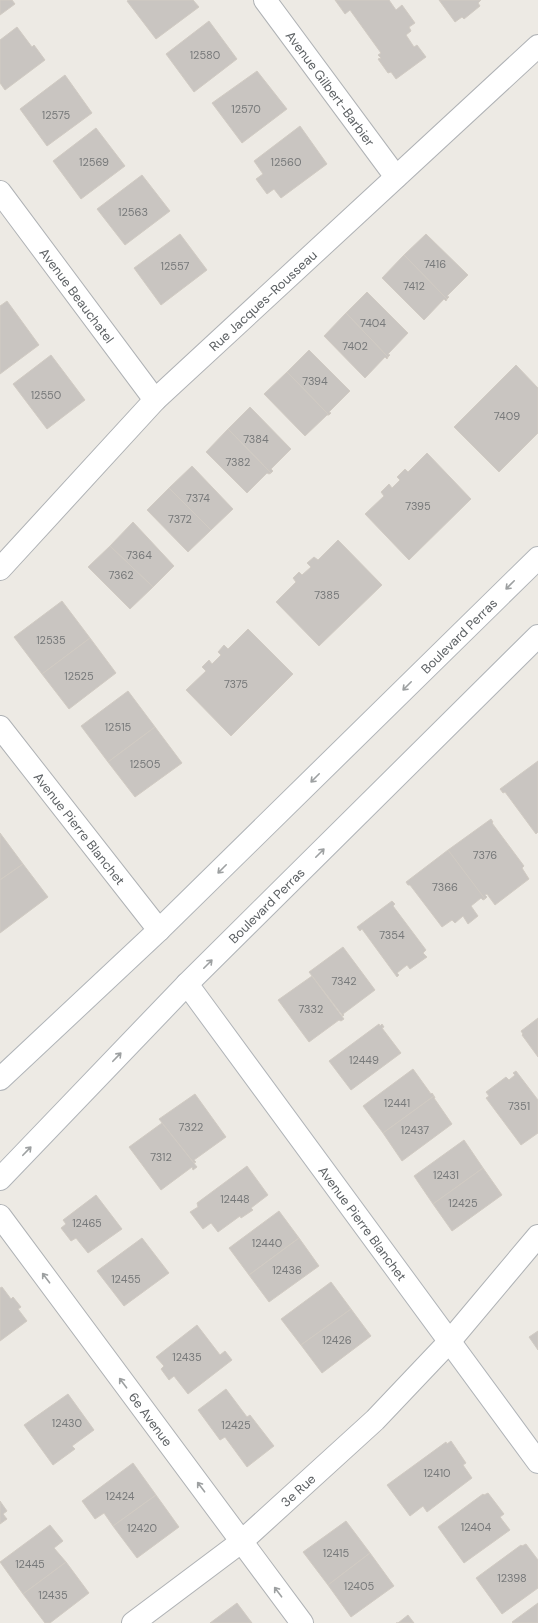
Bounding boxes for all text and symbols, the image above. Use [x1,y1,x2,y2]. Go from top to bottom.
street label: Avenue Gilbert-Barbier [282,27,379,150]
house number: 12580 [190,48,220,62]
house number: 12570 [231,102,261,116]
house number: 12575 [42,108,71,122]
house number: 12569 [79,155,109,169]
house number: 12560 [271,155,301,169]
house number: 12563 [118,205,148,219]
street label: Avenue Beauchatel [36,244,118,346]
street label: Rue Jacques-Rousseau [205,246,320,355]
house number: 7416 [424,257,446,271]
house number: 12557 [161,259,190,273]
house number: 7412 [403,279,425,293]
house number: 7404 [360,316,386,330]
house number: 7402 [342,339,368,353]
house number: 7394 [302,374,328,388]
house number: 12550 [31,388,61,402]
house number: 7409 [494,409,520,423]
house number: 7384 [243,432,269,446]
house number: 7382 [226,455,250,469]
house number: 7374 [186,491,210,505]
house number: 7395 [405,499,431,513]
house number: 7372 [168,512,192,526]
house number: 7364 [126,548,152,562]
house number: 7362 [108,568,134,582]
one-way arrow [505,581,515,590]
house number: 7385 [314,588,340,602]
street label: Boulevard Perras [417,594,501,677]
house number: 12535 [36,633,66,647]
house number: 12525 [64,669,94,683]
house number: 7375 [224,677,248,691]
one-way arrow [402,682,412,691]
house number: 12515 [105,720,132,734]
house number: 12505 [130,757,161,771]
street label: Avenue Pierre Blanchet [30,769,129,888]
one-way arrow [310,773,320,782]
one-way arrow [315,848,325,857]
house number: 7376 [473,848,497,862]
one-way arrow [217,864,227,874]
street label: Boulevard Perras [225,864,308,947]
house number: 7366 [432,880,458,894]
house number: 7354 [379,928,405,942]
one-way arrow [203,959,213,969]
house number: 7342 [331,974,357,988]
house number: 7332 [299,1002,323,1016]
one-way arrow [112,1052,122,1062]
house number: 12449 [349,1053,379,1067]
house number: 12441 [384,1096,410,1110]
house number: 7351 [508,1099,530,1113]
house number: 7322 [179,1120,203,1134]
house number: 12437 [401,1123,429,1137]
one-way arrow [22,1146,32,1156]
house number: 7312 [150,1150,172,1164]
street label: Avenue Pierre Blanchet [315,1163,411,1284]
house number: 12431 [433,1168,459,1182]
house number: 12448 [220,1192,250,1206]
house number: 12425 [448,1196,478,1210]
house number: 12465 [72,1216,102,1230]
house number: 12440 [252,1236,282,1250]
house number: 12436 [272,1263,302,1277]
house number: 12455 [111,1272,141,1286]
one-way arrow [42,1273,50,1284]
house number: 12426 [322,1333,352,1347]
house number: 12435 [172,1350,202,1364]
one-way arrow [119,1378,128,1389]
street label: 6e Avenue [125,1389,176,1450]
house number: 12430 [52,1416,82,1430]
house number: 12425 [221,1418,251,1432]
house number: 12410 [423,1466,451,1480]
street label: 3e Rue [277,1470,319,1510]
one-way arrow [197,1482,205,1493]
house number: 12424 [105,1489,135,1503]
house number: 12404 [461,1520,492,1534]
house number: 12420 [127,1521,157,1535]
house number: 12415 [323,1546,349,1560]
house number: 12445 [15,1557,45,1571]
house number: 12398 [497,1571,527,1585]
house number: 12405 [344,1579,375,1593]
one-way arrow [274,1586,283,1597]
house number: 12435 [38,1588,68,1602]

